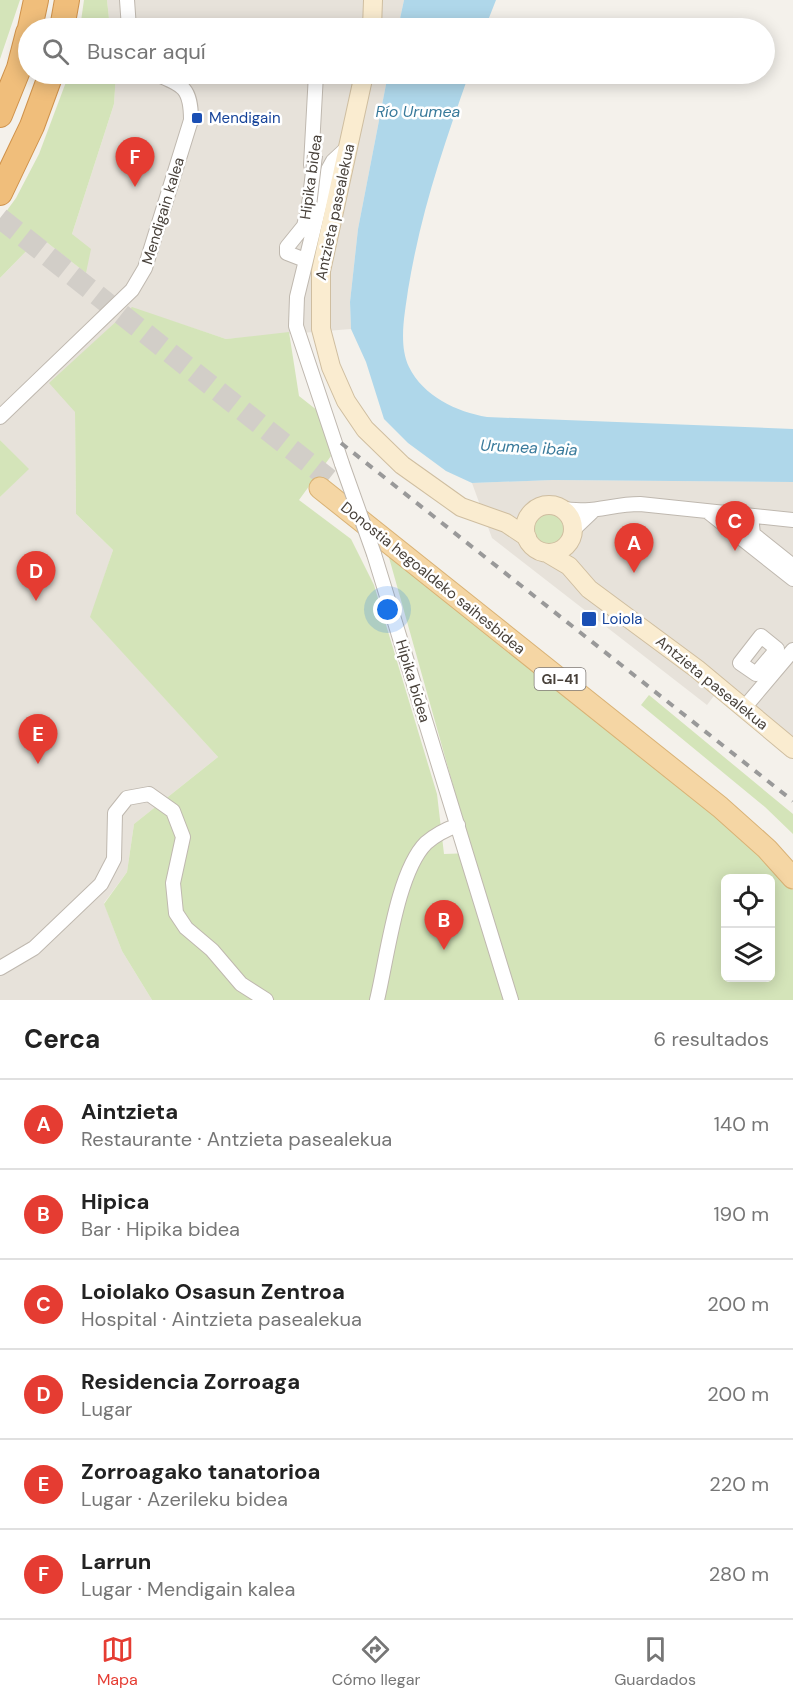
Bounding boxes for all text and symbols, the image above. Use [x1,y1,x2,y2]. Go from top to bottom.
search box [18,18,775,84]
icon: search [39,35,72,68]
text: Buscar aquí [87,37,206,66]
water label: Río Urumea [376,101,461,122]
place label: Mendigain [209,108,281,128]
marker: Mendigain [190,111,204,125]
street label: Hipika bidea [295,133,327,221]
pin: F [116,138,154,187]
street label: Antzieta pasealekua [311,142,359,282]
street label: Mendigain kalea [137,155,189,267]
water label: Urumea ibaia [480,434,578,461]
street label: Donostia hegoaldeko saihesbidea [337,497,529,659]
pin: C [716,502,754,551]
pin: A [614,524,654,573]
pin: D [16,552,56,601]
your location [373,595,402,624]
place label: Loiola [602,609,643,629]
marker: Loiola [580,610,598,628]
street label: Antzieta pasealekua [652,631,772,735]
street label: Hipika bidea [391,637,435,725]
road number: GI-41 [534,668,586,690]
pin: E [18,714,57,764]
map controls [721,874,775,982]
button: locate [721,874,775,928]
pin: B [424,900,464,950]
button: layers [721,928,775,982]
text: Cerca [24,1022,100,1056]
text: 6 resultados [654,1026,769,1052]
text: Aintzieta [81,1097,178,1126]
text: A [36,1111,51,1137]
text: 140 m [714,1111,769,1137]
text: Restaurante · Antzieta pasealekua [81,1126,392,1152]
text: Hipica [81,1187,149,1216]
text: B [37,1201,50,1227]
text: 190 m [713,1201,769,1227]
text: Bar · Hipika bidea [81,1216,240,1242]
text: Loiolako Osasun Zentroa [81,1277,345,1306]
text: C [36,1291,51,1317]
text: 200 m [707,1291,769,1317]
text: Hospital · Aintzieta pasealekua [81,1306,362,1332]
text: Residencia Zorroaga [81,1367,300,1396]
text: D [36,1381,51,1407]
text: 200 m [707,1381,769,1407]
text: Lugar [81,1396,132,1422]
text: Zorroagako tanatorioa [81,1457,320,1486]
text: E [38,1471,49,1497]
text: 220 m [709,1471,769,1497]
text: Lugar · Azerileku bidea [81,1486,288,1512]
text: Larrun [81,1547,151,1576]
text: F [38,1561,49,1587]
text: 280 m [709,1561,769,1587]
text: Lugar · Mendigain kalea [81,1576,295,1602]
tab: Mapa [97,1633,138,1690]
tab: Cómo llegar [332,1633,420,1690]
tab: Guardados [614,1633,696,1690]

